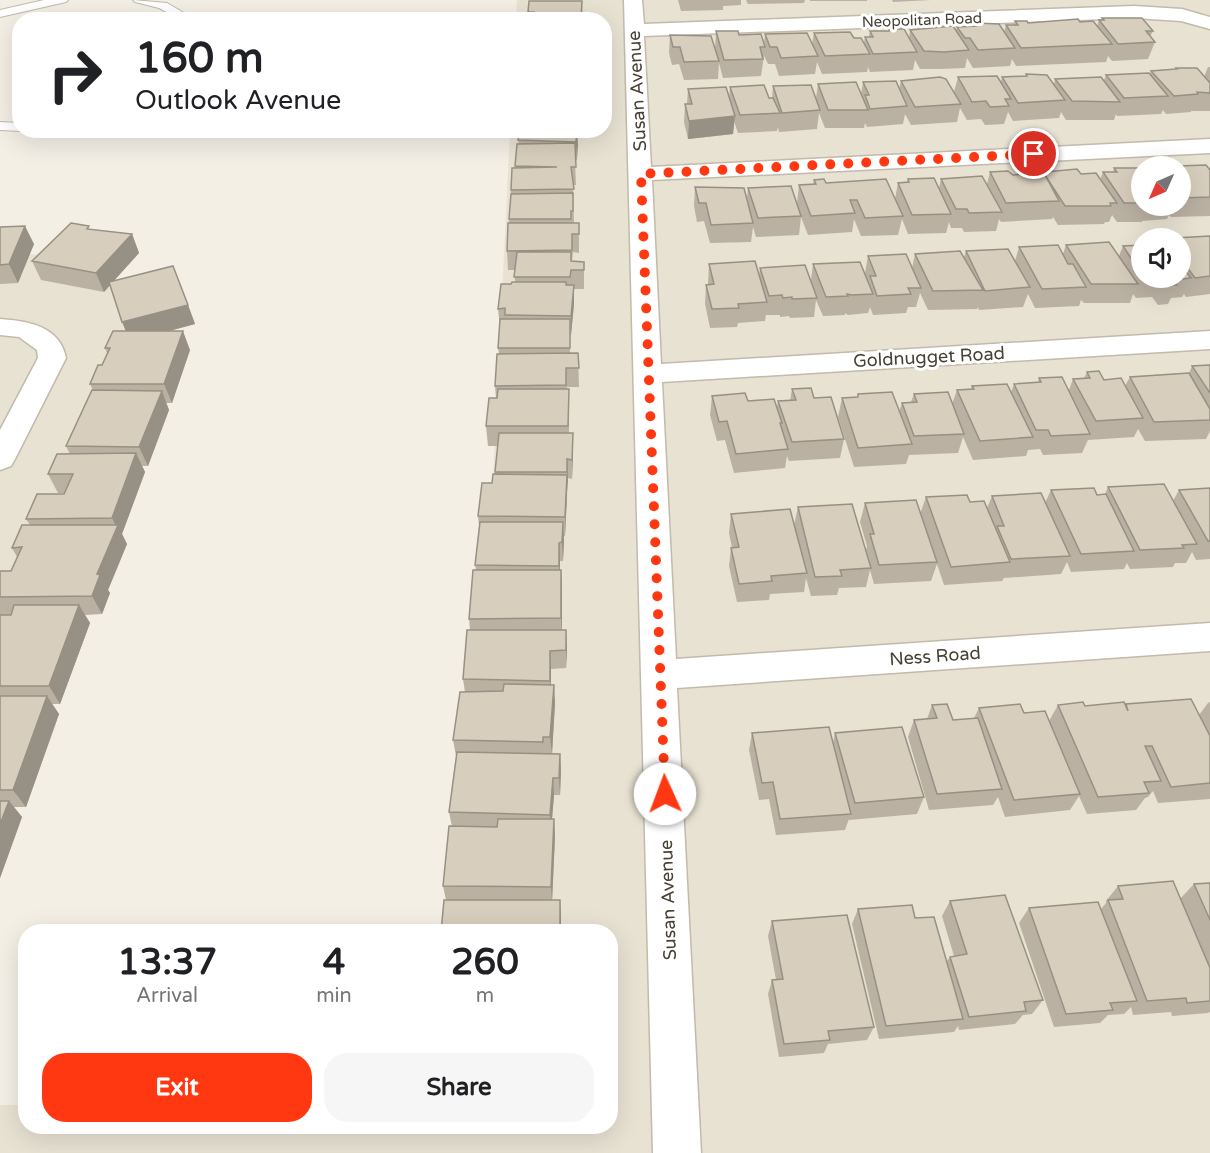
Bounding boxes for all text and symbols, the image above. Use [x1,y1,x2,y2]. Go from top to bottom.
street label: Neopolitan Road [862,9,982,31]
street label: Susan Avenue [623,30,651,152]
text: 160 m [135,33,264,84]
icon: right [36,36,114,114]
text: Outlook Avenue [135,84,341,117]
pin [1008,128,1059,179]
icon: arrive [1017,137,1050,170]
north arrow [1131,156,1191,216]
map controls [1131,156,1191,288]
button: sound [1131,228,1191,288]
street label: Goldnugget Road [853,342,1005,372]
street label: Ness Road [889,642,981,670]
position arrow [633,762,697,826]
street label: Susan Avenue [655,839,681,961]
text: 13:37 [117,941,217,984]
text: 4 [323,941,345,984]
text: 260 [451,941,519,984]
text: Arrival [136,984,198,1008]
text: min [316,984,352,1008]
text: m [476,984,494,1008]
button: Exit [42,1053,312,1122]
button: Share [324,1053,594,1122]

